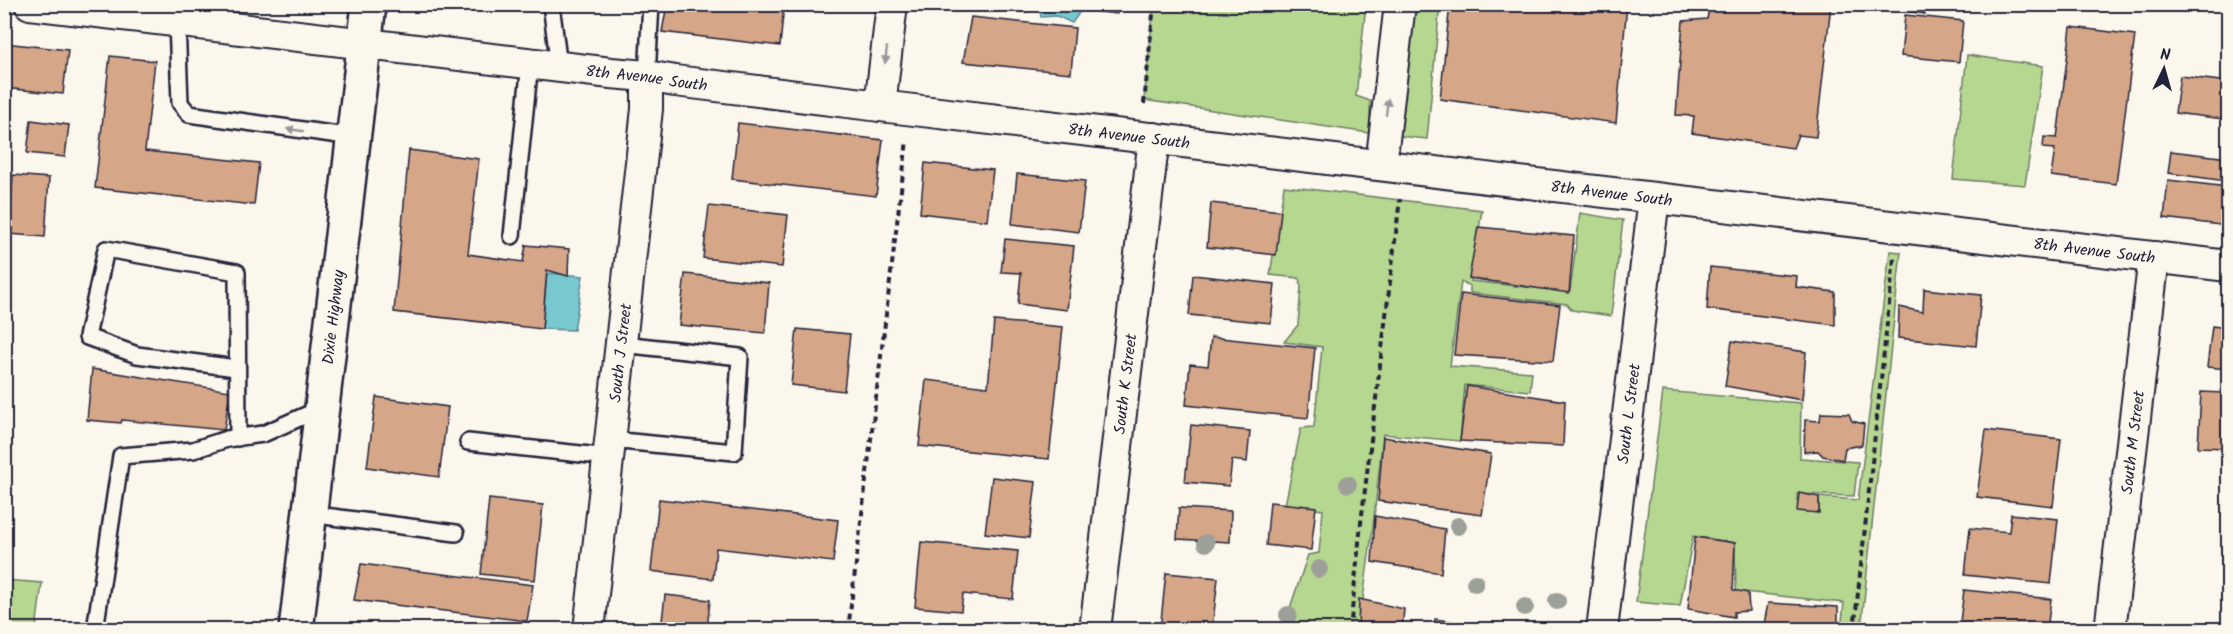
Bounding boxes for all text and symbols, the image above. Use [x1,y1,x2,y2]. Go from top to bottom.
north arrow [2134,39,2194,99]
text: N [2159,43,2171,68]
one-way arrow [881,46,891,65]
street label: 8th Avenue South [584,59,709,99]
one-way arrow [1383,97,1392,116]
street label: 8th Avenue South [1067,117,1191,157]
one-way arrow [285,125,304,135]
street label: 8th Avenue South [1549,175,1674,214]
street label: 8th Avenue South [2032,232,2156,271]
street label: Dixie Highway [316,268,352,366]
street label: South J Street [603,301,639,404]
street label: South K Street [1108,331,1145,436]
street label: South L Street [1611,362,1648,465]
street label: South M Street [2115,388,2152,496]

